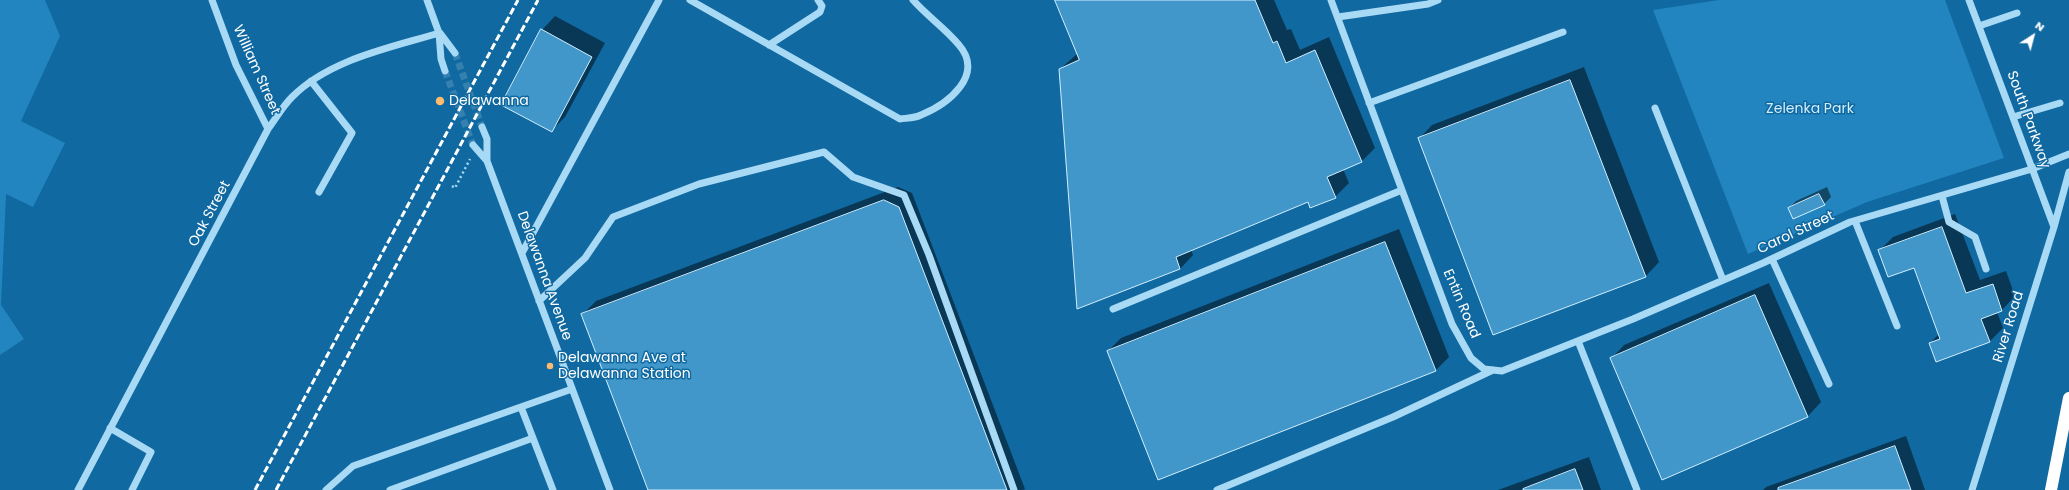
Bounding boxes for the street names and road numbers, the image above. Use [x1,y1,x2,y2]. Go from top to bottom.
street label: William Street [229,23,283,117]
street label: South Parkway [2003,69,2053,171]
street label: Oak Street [186,178,234,250]
street label: Carol Street [1755,208,1837,258]
street label: Delawanna Avenue [513,209,575,343]
street label: Entin Road [1439,267,1483,341]
street label: River Road [1990,289,2028,365]

